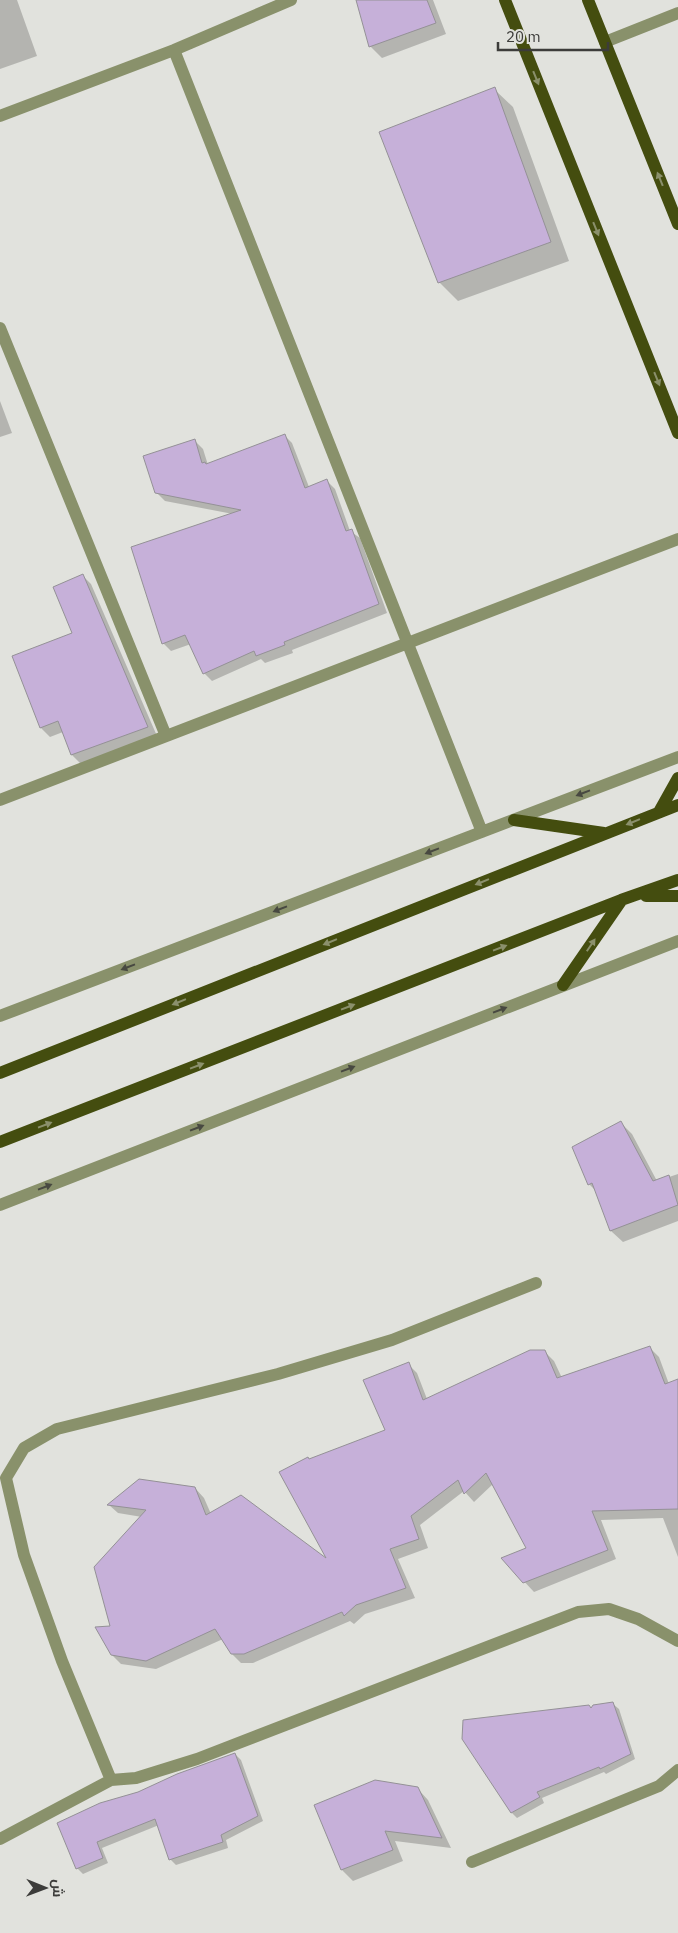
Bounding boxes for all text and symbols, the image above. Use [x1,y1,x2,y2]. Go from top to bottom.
scale bar [498,20,608,52]
text: 20 m [506,27,541,46]
one-way arrow [532,71,540,86]
one-way arrow [656,171,664,186]
one-way arrow [593,221,600,236]
one-way arrow [653,372,661,387]
one-way arrow [576,790,591,797]
one-way arrow [625,819,640,827]
one-way arrow [424,847,439,855]
one-way arrow [474,879,489,887]
one-way arrow [272,905,287,913]
one-way arrow [586,938,595,952]
one-way arrow [323,939,338,946]
one-way arrow [493,943,507,951]
one-way arrow [120,963,135,971]
one-way arrow [171,998,186,1006]
one-way arrow [341,1002,355,1010]
one-way arrow [492,1006,507,1013]
one-way arrow [190,1061,204,1069]
one-way arrow [341,1065,356,1073]
one-way arrow [38,1120,53,1128]
one-way arrow [190,1124,205,1132]
one-way arrow [38,1183,53,1190]
north arrow [20,1863,70,1913]
text: ش [49,1879,67,1897]

